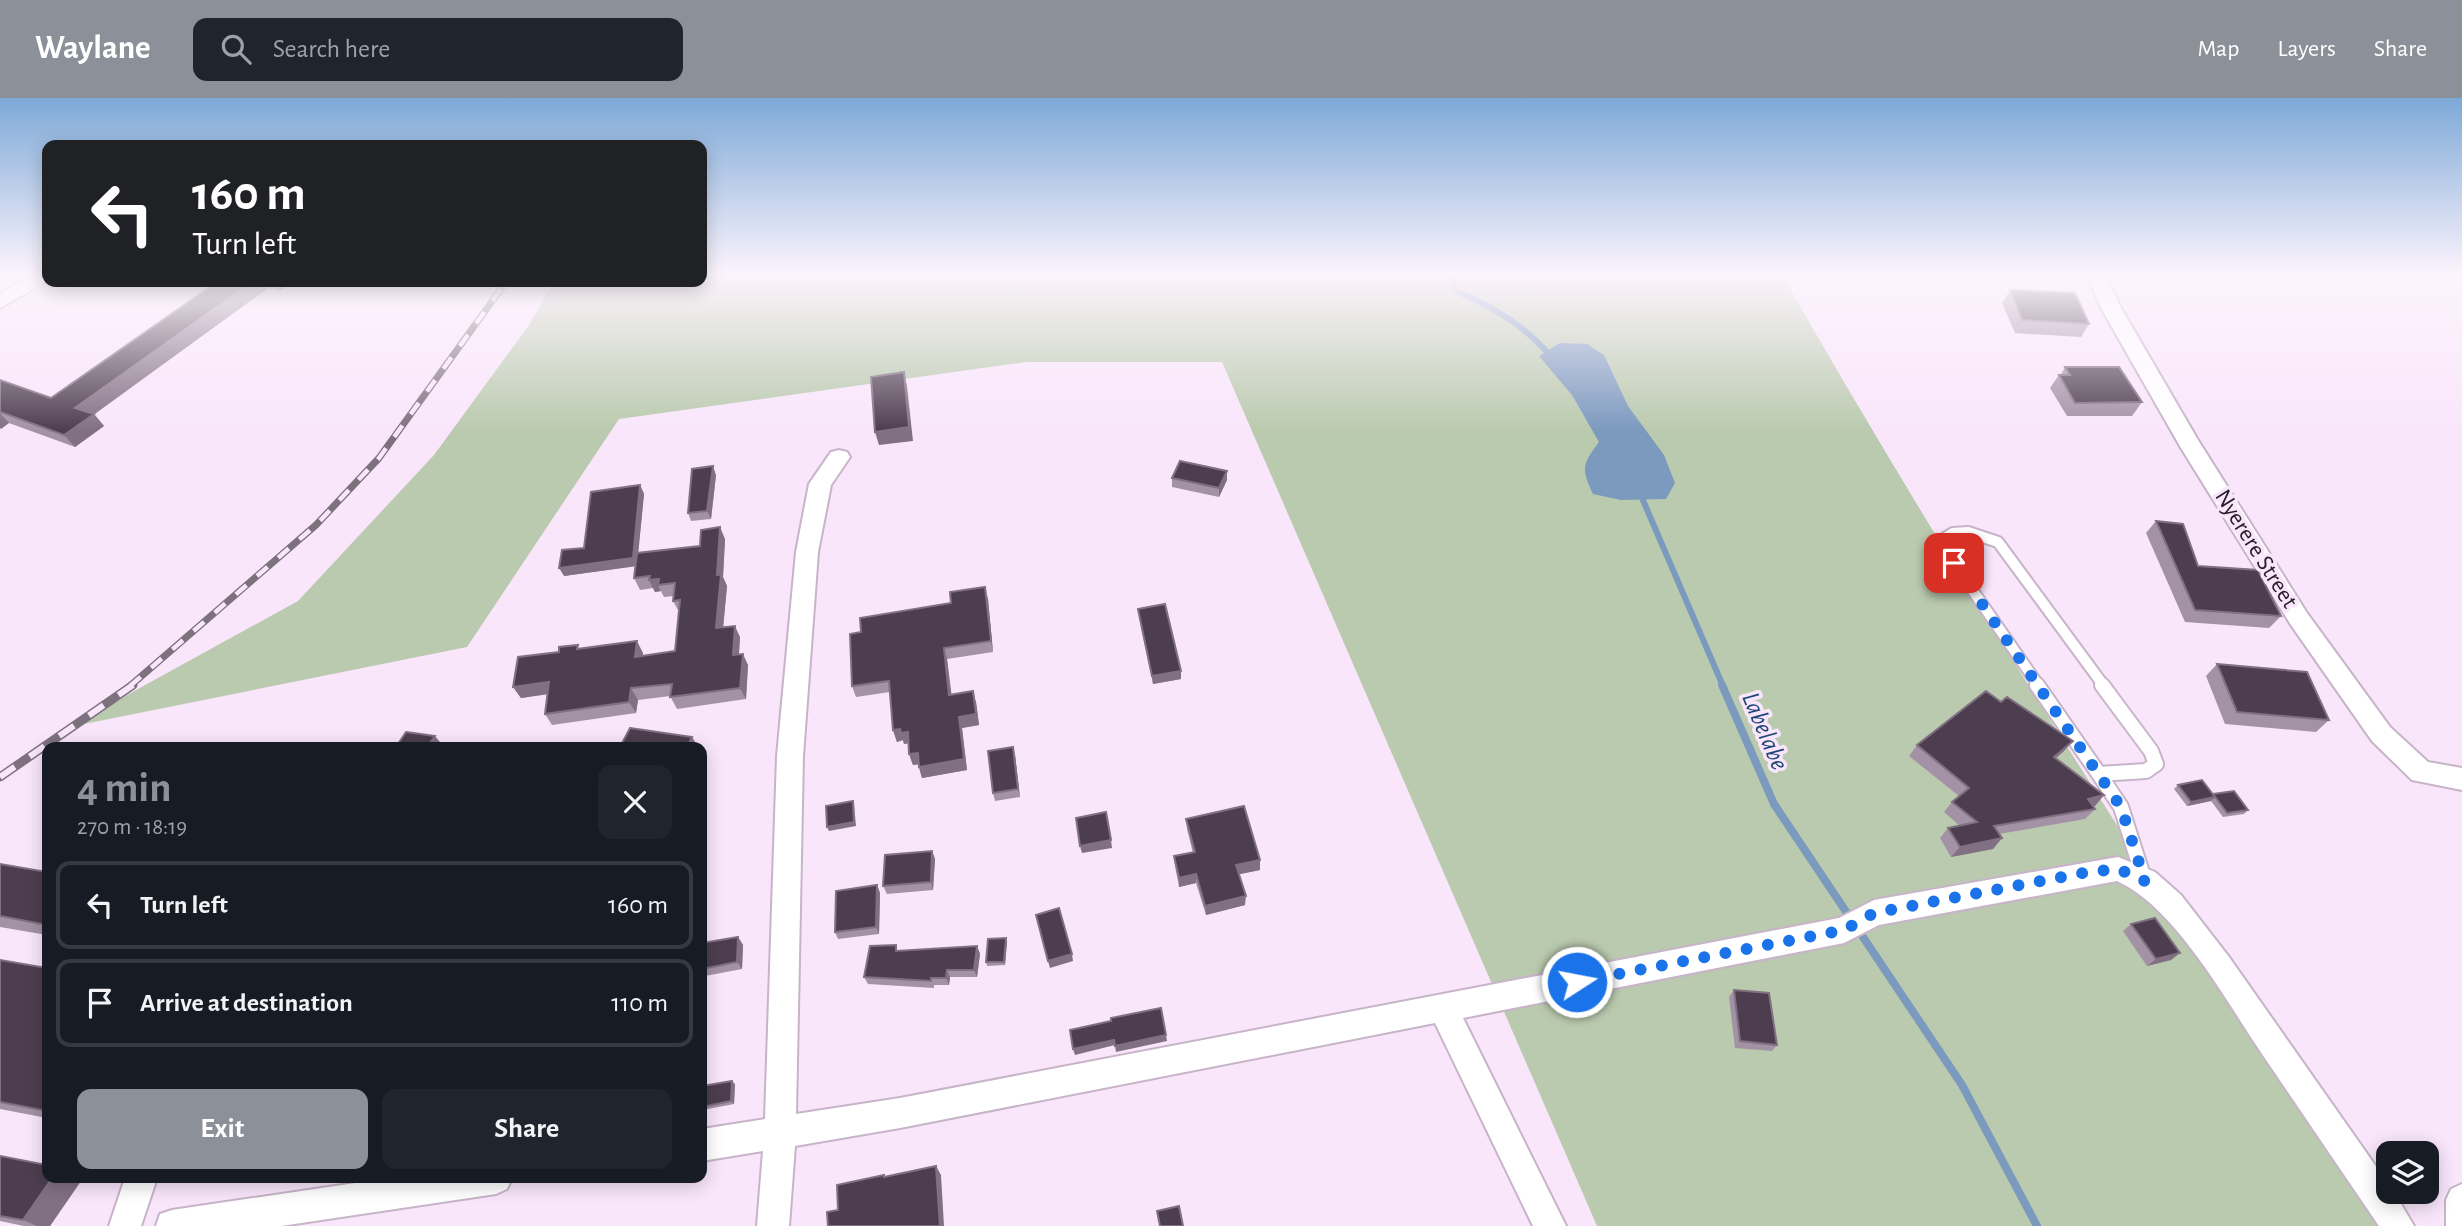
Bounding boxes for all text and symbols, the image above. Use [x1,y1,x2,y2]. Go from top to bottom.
search box [193,18,683,81]
icon: search [217,30,255,68]
text: Waylane [35,32,151,65]
text: Search here [273,36,390,62]
text: Map [2197,37,2239,61]
text: Layers [2277,37,2336,61]
text: Share [2374,37,2427,61]
icon: left [77,168,168,259]
text: 160 m [192,170,306,219]
text: Turn left [192,228,296,260]
street label: Nyerere Street [2210,486,2302,613]
pin [1924,533,1984,593]
icon: arrive [1935,544,1973,582]
water label: Labelabe [1737,688,1793,774]
button: close [598,765,672,839]
text: 4 min [77,767,172,809]
text: 270 m · 18:19 [77,816,187,839]
icon: left [81,886,119,924]
text: Turn left [140,892,228,918]
text: 160 m [608,892,668,918]
position arrow [1540,945,1614,1019]
icon: arrive [81,984,119,1022]
text: Arrive at destination [140,990,353,1016]
text: 110 m [611,990,668,1016]
button: Exit [77,1089,368,1169]
button: Share [382,1089,672,1169]
map controls [2376,1141,2439,1204]
button: layers [2376,1141,2439,1204]

